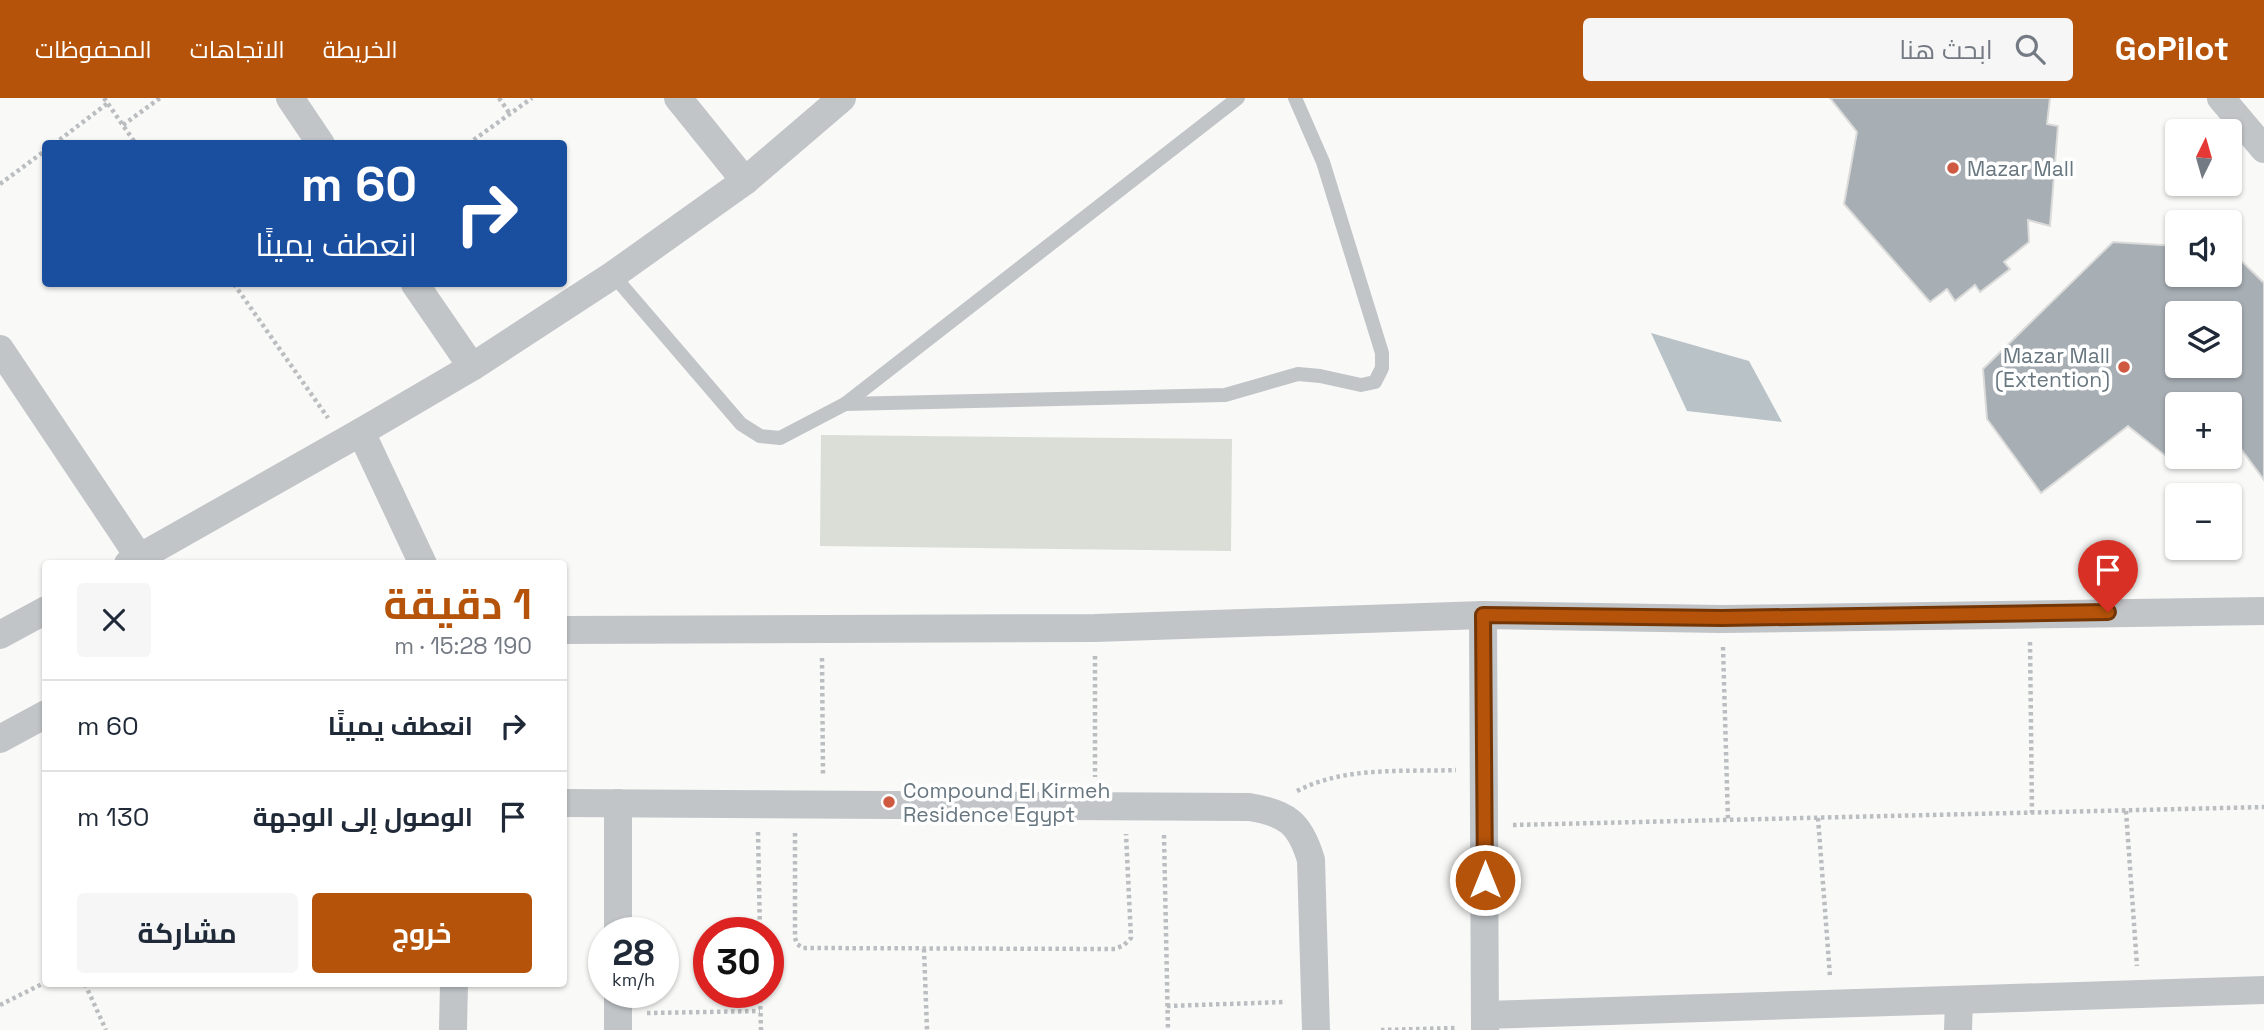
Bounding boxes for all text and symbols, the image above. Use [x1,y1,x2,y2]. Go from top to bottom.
search box [1583,18,2073,81]
text: GoPilot [2115,28,2229,70]
icon: search [2011,30,2049,68]
text: ابحث هنا [1899,33,1993,67]
text: المحفوظات [35,34,152,65]
text: الاتجاهات [190,34,285,65]
text: الخريطة [323,34,398,65]
north arrow [2165,119,2242,196]
map controls [2165,119,2242,560]
text: 60 m [301,153,417,215]
place label: Mazar Mall [1967,155,2074,182]
marker: Mazar Mall [1945,160,1961,176]
icon: right [441,168,532,259]
button: sound [2165,210,2242,287]
text: انعطف يمينًا [255,225,417,265]
button: layers [2165,301,2242,378]
place label: Mazar Mall (Extention) [1995,342,2110,393]
marker: Mazar Mall (Extention) [2116,359,2132,375]
button: + [2165,392,2242,469]
button: − [2165,483,2242,560]
pin [2078,540,2138,612]
icon: arrive [2089,551,2127,589]
text: 1 دقيقة [384,578,532,631]
button: close [77,583,151,657]
text: 190 m · 15:28 [394,631,532,661]
icon: right [494,707,532,745]
text: 60 m [77,709,139,743]
text: انعطف يمينًا [328,709,473,743]
place label: Compound El Kirmeh Residence Egypt [903,777,1110,828]
marker: Compound El Kirmeh Residence Egypt [881,794,897,810]
icon: arrive [494,798,532,836]
text: 130 m [77,800,149,834]
text: الوصول إلى الوجهة [253,800,473,834]
position arrow [1448,843,1522,917]
button: مشاركة [77,893,298,973]
button: خروج [312,893,532,973]
speed limit sign: 30 [693,917,784,1008]
text: 28 [613,931,654,975]
text: km/h [612,968,655,991]

